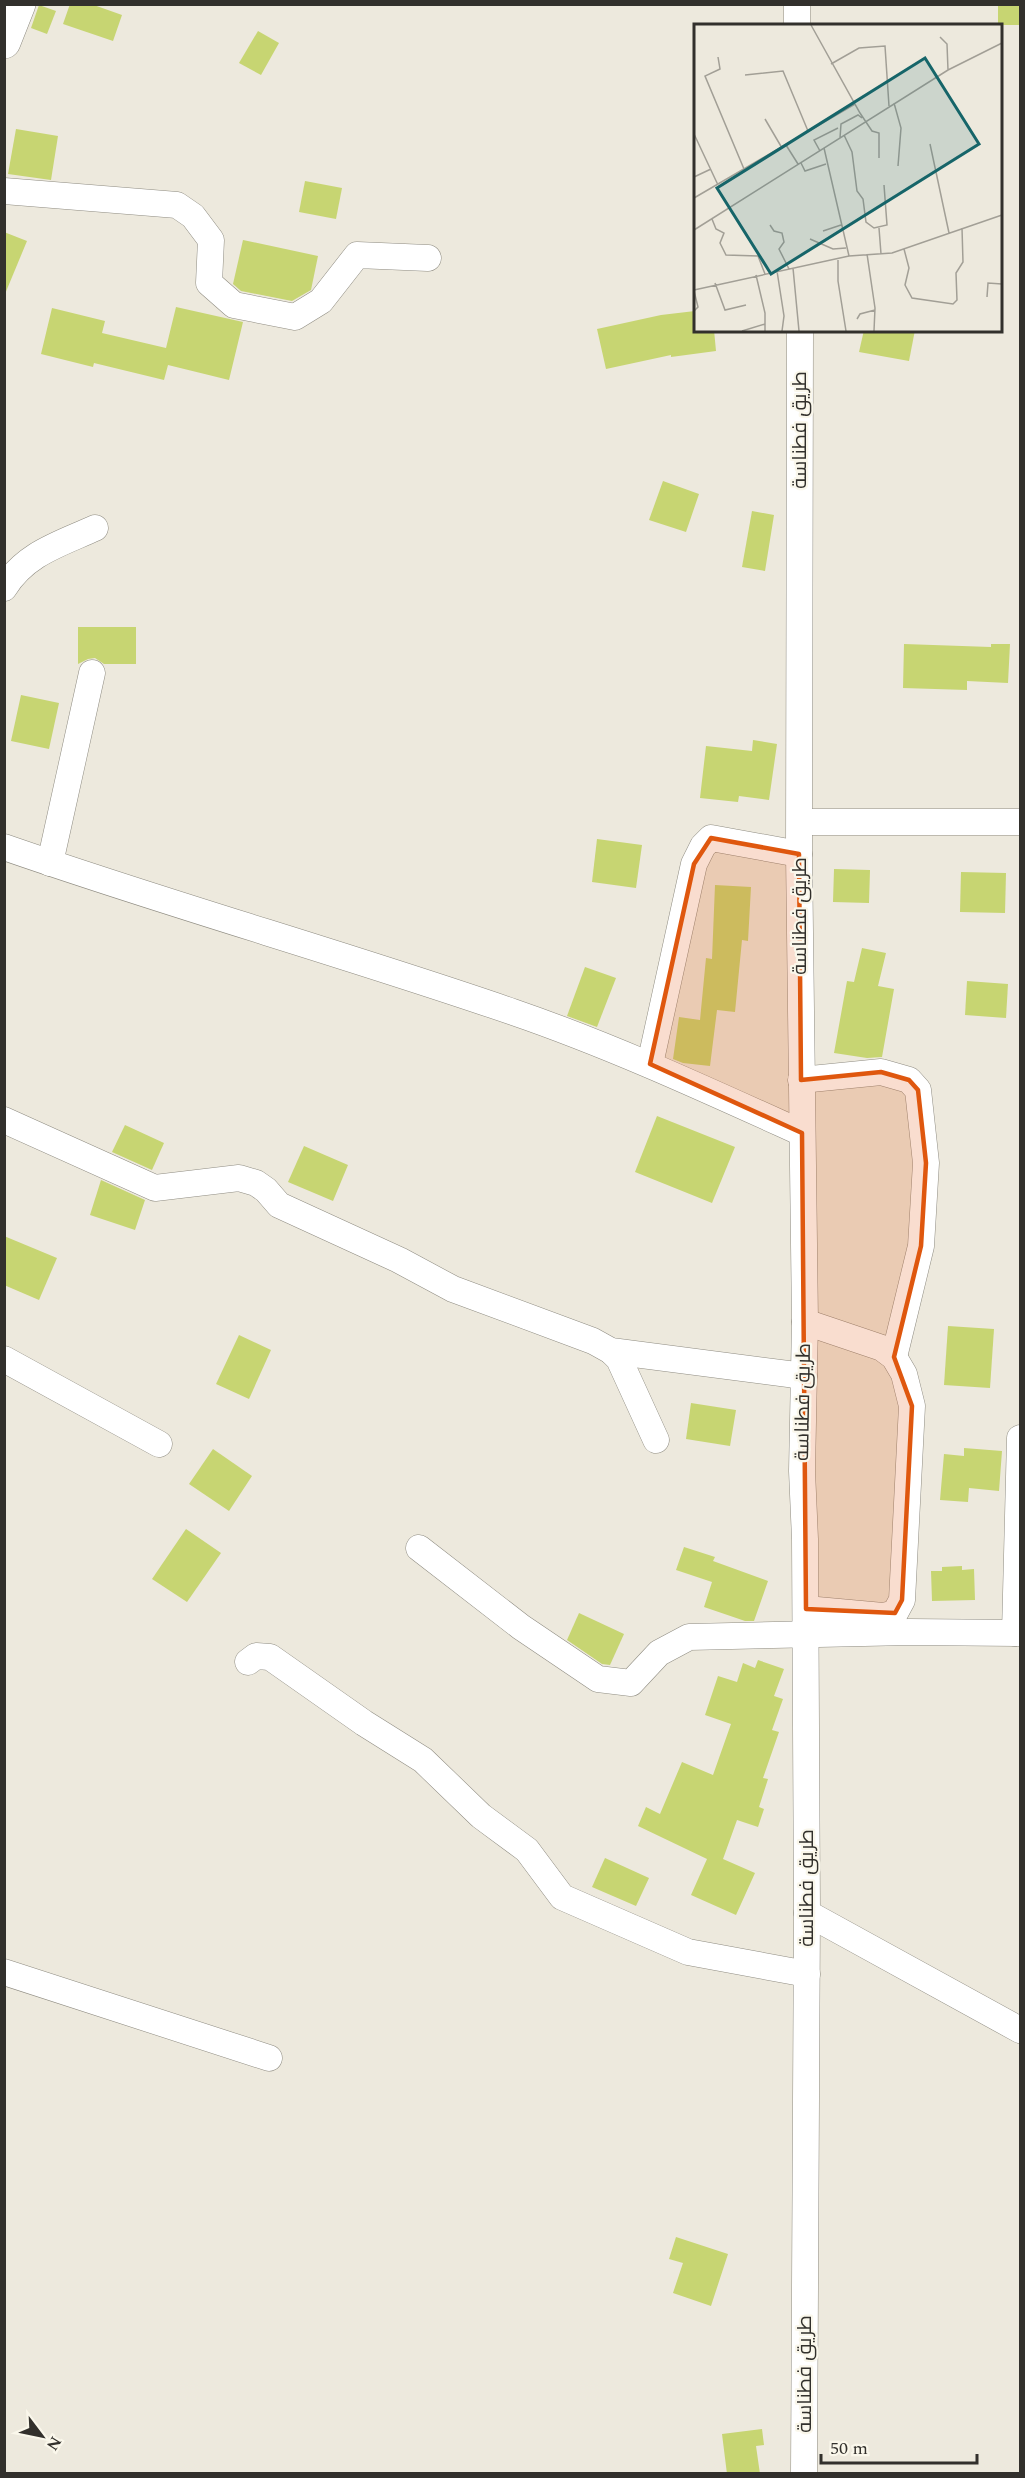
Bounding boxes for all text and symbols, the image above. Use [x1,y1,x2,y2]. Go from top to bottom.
inset map [694,24,1001,332]
street label: طريق فطناسة [785,371,815,489]
street label: طريق فطناسة [785,857,815,975]
street label: طريق فطناسة [787,1343,819,1461]
street label: طريق فطناسة [792,1829,822,1947]
street label: طريق فطناسة [790,2315,820,2433]
north arrow [12,2406,72,2466]
scale bar [821,2427,977,2465]
text: N [40,2432,68,2455]
text: 50 m [830,2435,868,2462]

